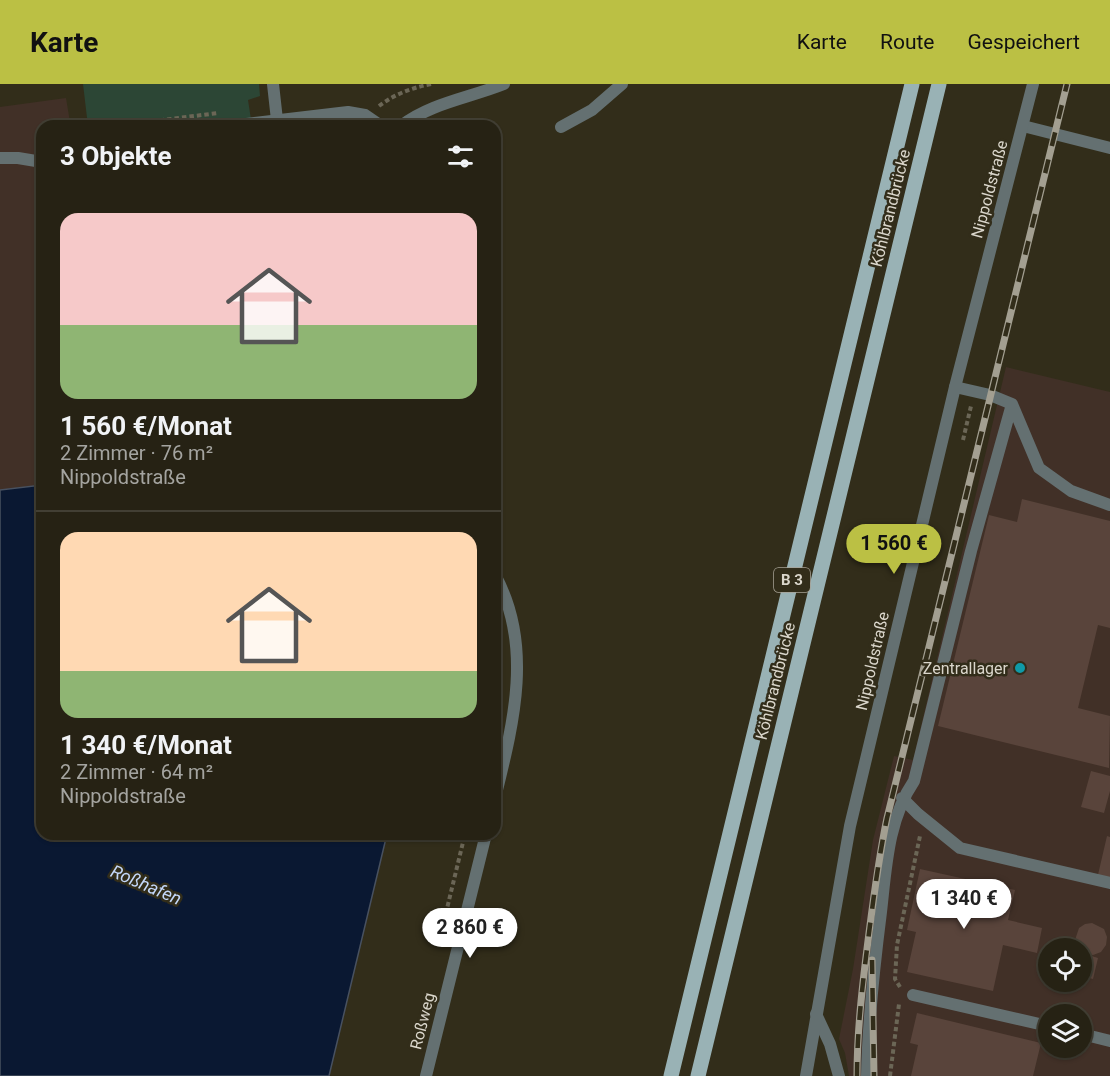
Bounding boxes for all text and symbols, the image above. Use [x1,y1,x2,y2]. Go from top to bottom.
text: Karte [30,26,98,59]
text: Karte [797,30,847,54]
text: Route [880,30,934,54]
text: Gespeichert [967,30,1080,54]
street label: Nippoldstraße [967,138,1012,240]
icon: filters [444,140,477,173]
text: 3 Objekte [60,141,171,171]
street label: Köhlbrandbrücke [867,147,914,269]
icon: home [215,252,323,360]
text: 1 560 €/Monat [60,411,232,441]
text: 2 Zimmer · 76 m² [60,441,213,465]
text: Nippoldstraße [60,465,186,489]
pin: 1 560 € [839,524,949,575]
text: 1 560 € [860,531,928,555]
road number: B 3 [774,568,810,592]
icon: home [215,571,323,679]
street label: Nippoldstraße [852,610,893,712]
street label: Köhlbrandbrücke [752,620,799,742]
place label: Zentrallager [923,659,1009,678]
marker: Zentrallager [1013,661,1027,675]
text: 1 340 €/Monat [60,730,232,760]
text: 2 Zimmer · 64 m² [60,760,213,784]
text: Nippoldstraße [60,784,186,808]
water label: Roßhafen [108,860,185,909]
pin: 1 340 € [909,879,1019,930]
text: 1 340 € [930,886,998,910]
pin: 2 860 € [415,908,525,959]
text: 2 860 € [436,915,504,939]
map controls [1038,938,1092,1058]
button: locate [1038,938,1092,992]
street label: Roßweg [406,991,439,1052]
button: layers [1038,1004,1092,1058]

